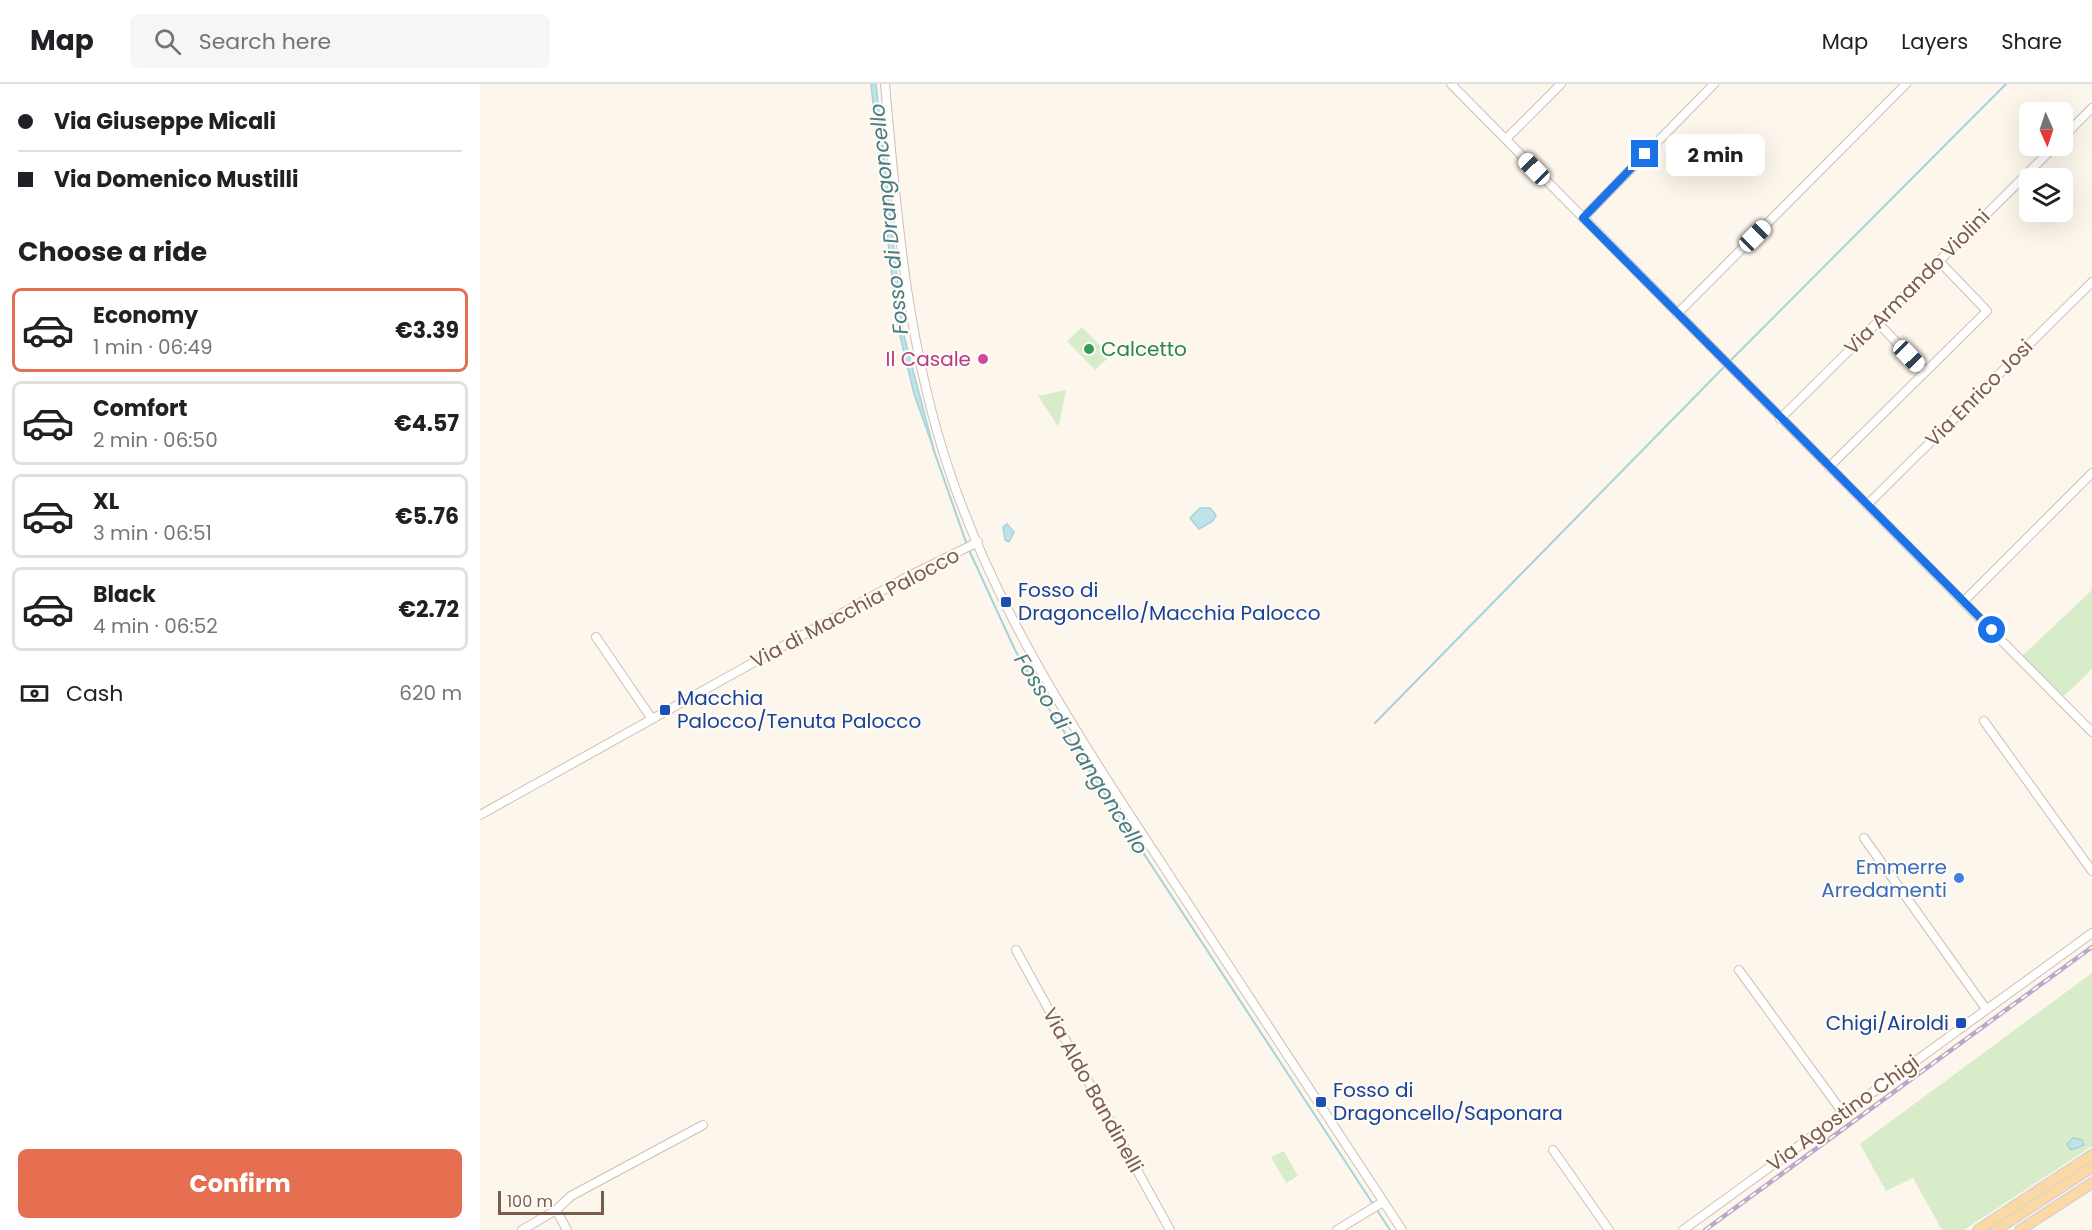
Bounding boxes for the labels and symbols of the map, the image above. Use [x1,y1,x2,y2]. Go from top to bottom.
water label: Fosso di Drangoncello [862,102,915,336]
north arrow [2019,102,2073,156]
callout: 2 min [1666,133,1765,175]
route end [1631,140,1658,167]
car [1515,150,1553,188]
street label: Via Armando Violini [1838,203,1996,361]
car [1736,217,1774,255]
street label: Via Enrico Josi [1919,333,2039,453]
place label: Calcetto [1101,335,1187,363]
car [1890,337,1928,375]
marker: Calcetto [1082,342,1096,356]
place label: Il Casale [886,345,971,373]
marker: Il Casale [976,352,990,366]
street label: Via di Macchia Palocco [746,541,964,675]
place label: Fosso di Dragoncello/Macchia Palocco [1018,576,1320,627]
marker: Fosso di Dragoncello/Macchia Palocco [999,595,1013,609]
route start [1978,616,2005,643]
water label: Fosso di Drangoncello [1008,648,1155,860]
place label: Macchia Palocco/Tenuta Palocco [677,684,921,735]
marker: Macchia Palocco/Tenuta Palocco [658,703,672,717]
place label: Emmerre Arredamenti [1821,853,1947,904]
marker: Emmerre Arredamenti [1952,871,1966,885]
street label: Via Aldo Bandinelli [1036,1003,1150,1177]
place label: Chigi/Airoldi [1826,1009,1949,1037]
marker: Chigi/Airoldi [1954,1016,1968,1030]
street label: Via Agostino Chigi [1761,1048,1925,1178]
place label: Fosso di Dragoncello/Saponara [1333,1076,1563,1127]
marker: Fosso di Dragoncello/Saponara [1314,1095,1328,1109]
scale bar [498,1188,604,1216]

